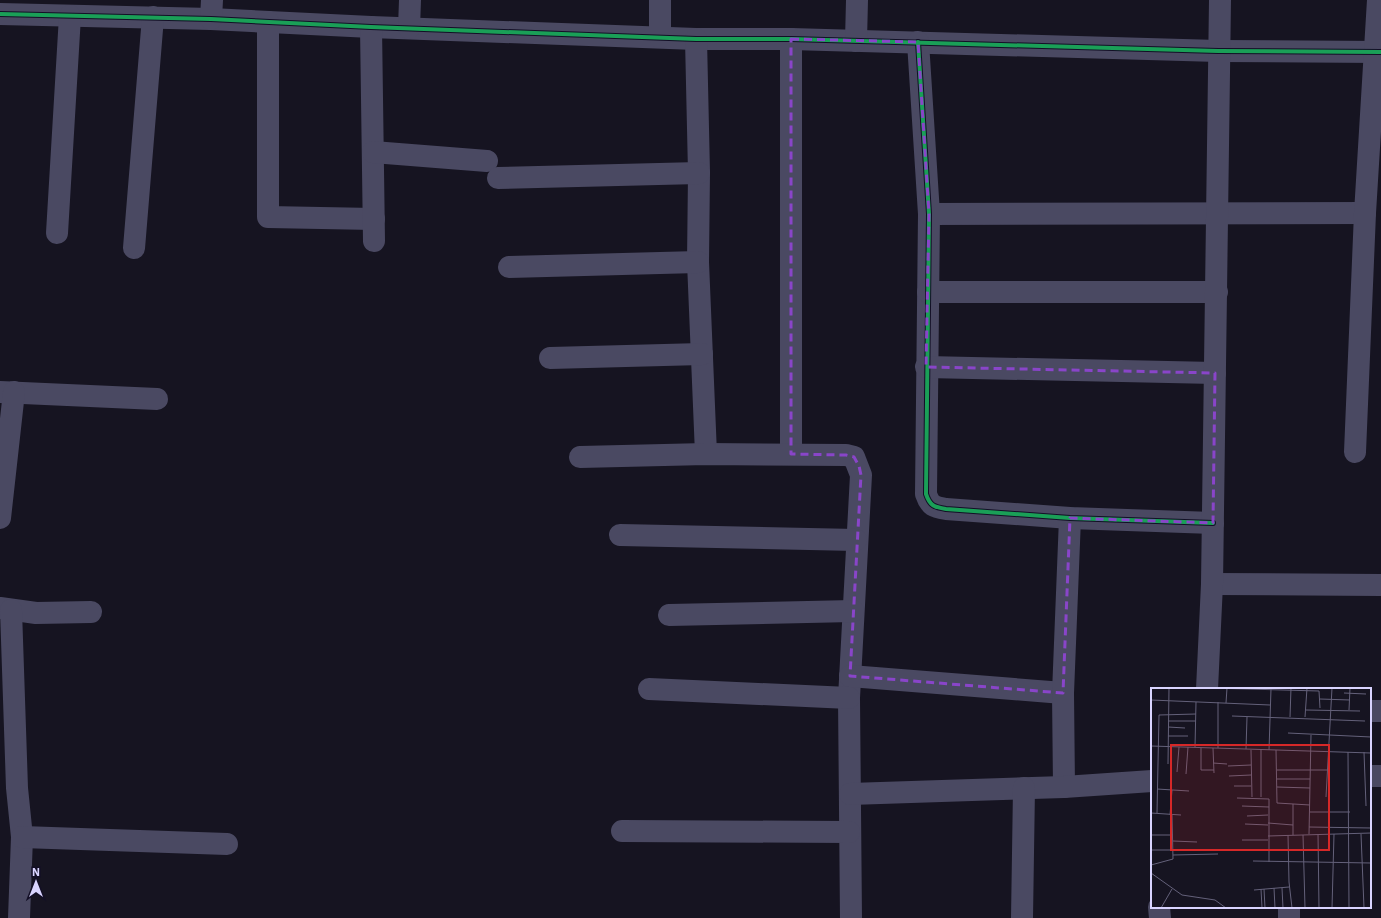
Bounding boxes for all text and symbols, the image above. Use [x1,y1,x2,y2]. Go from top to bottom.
inset map [1151,688,1371,908]
north arrow [16,862,56,902]
text: N [32,865,40,879]

